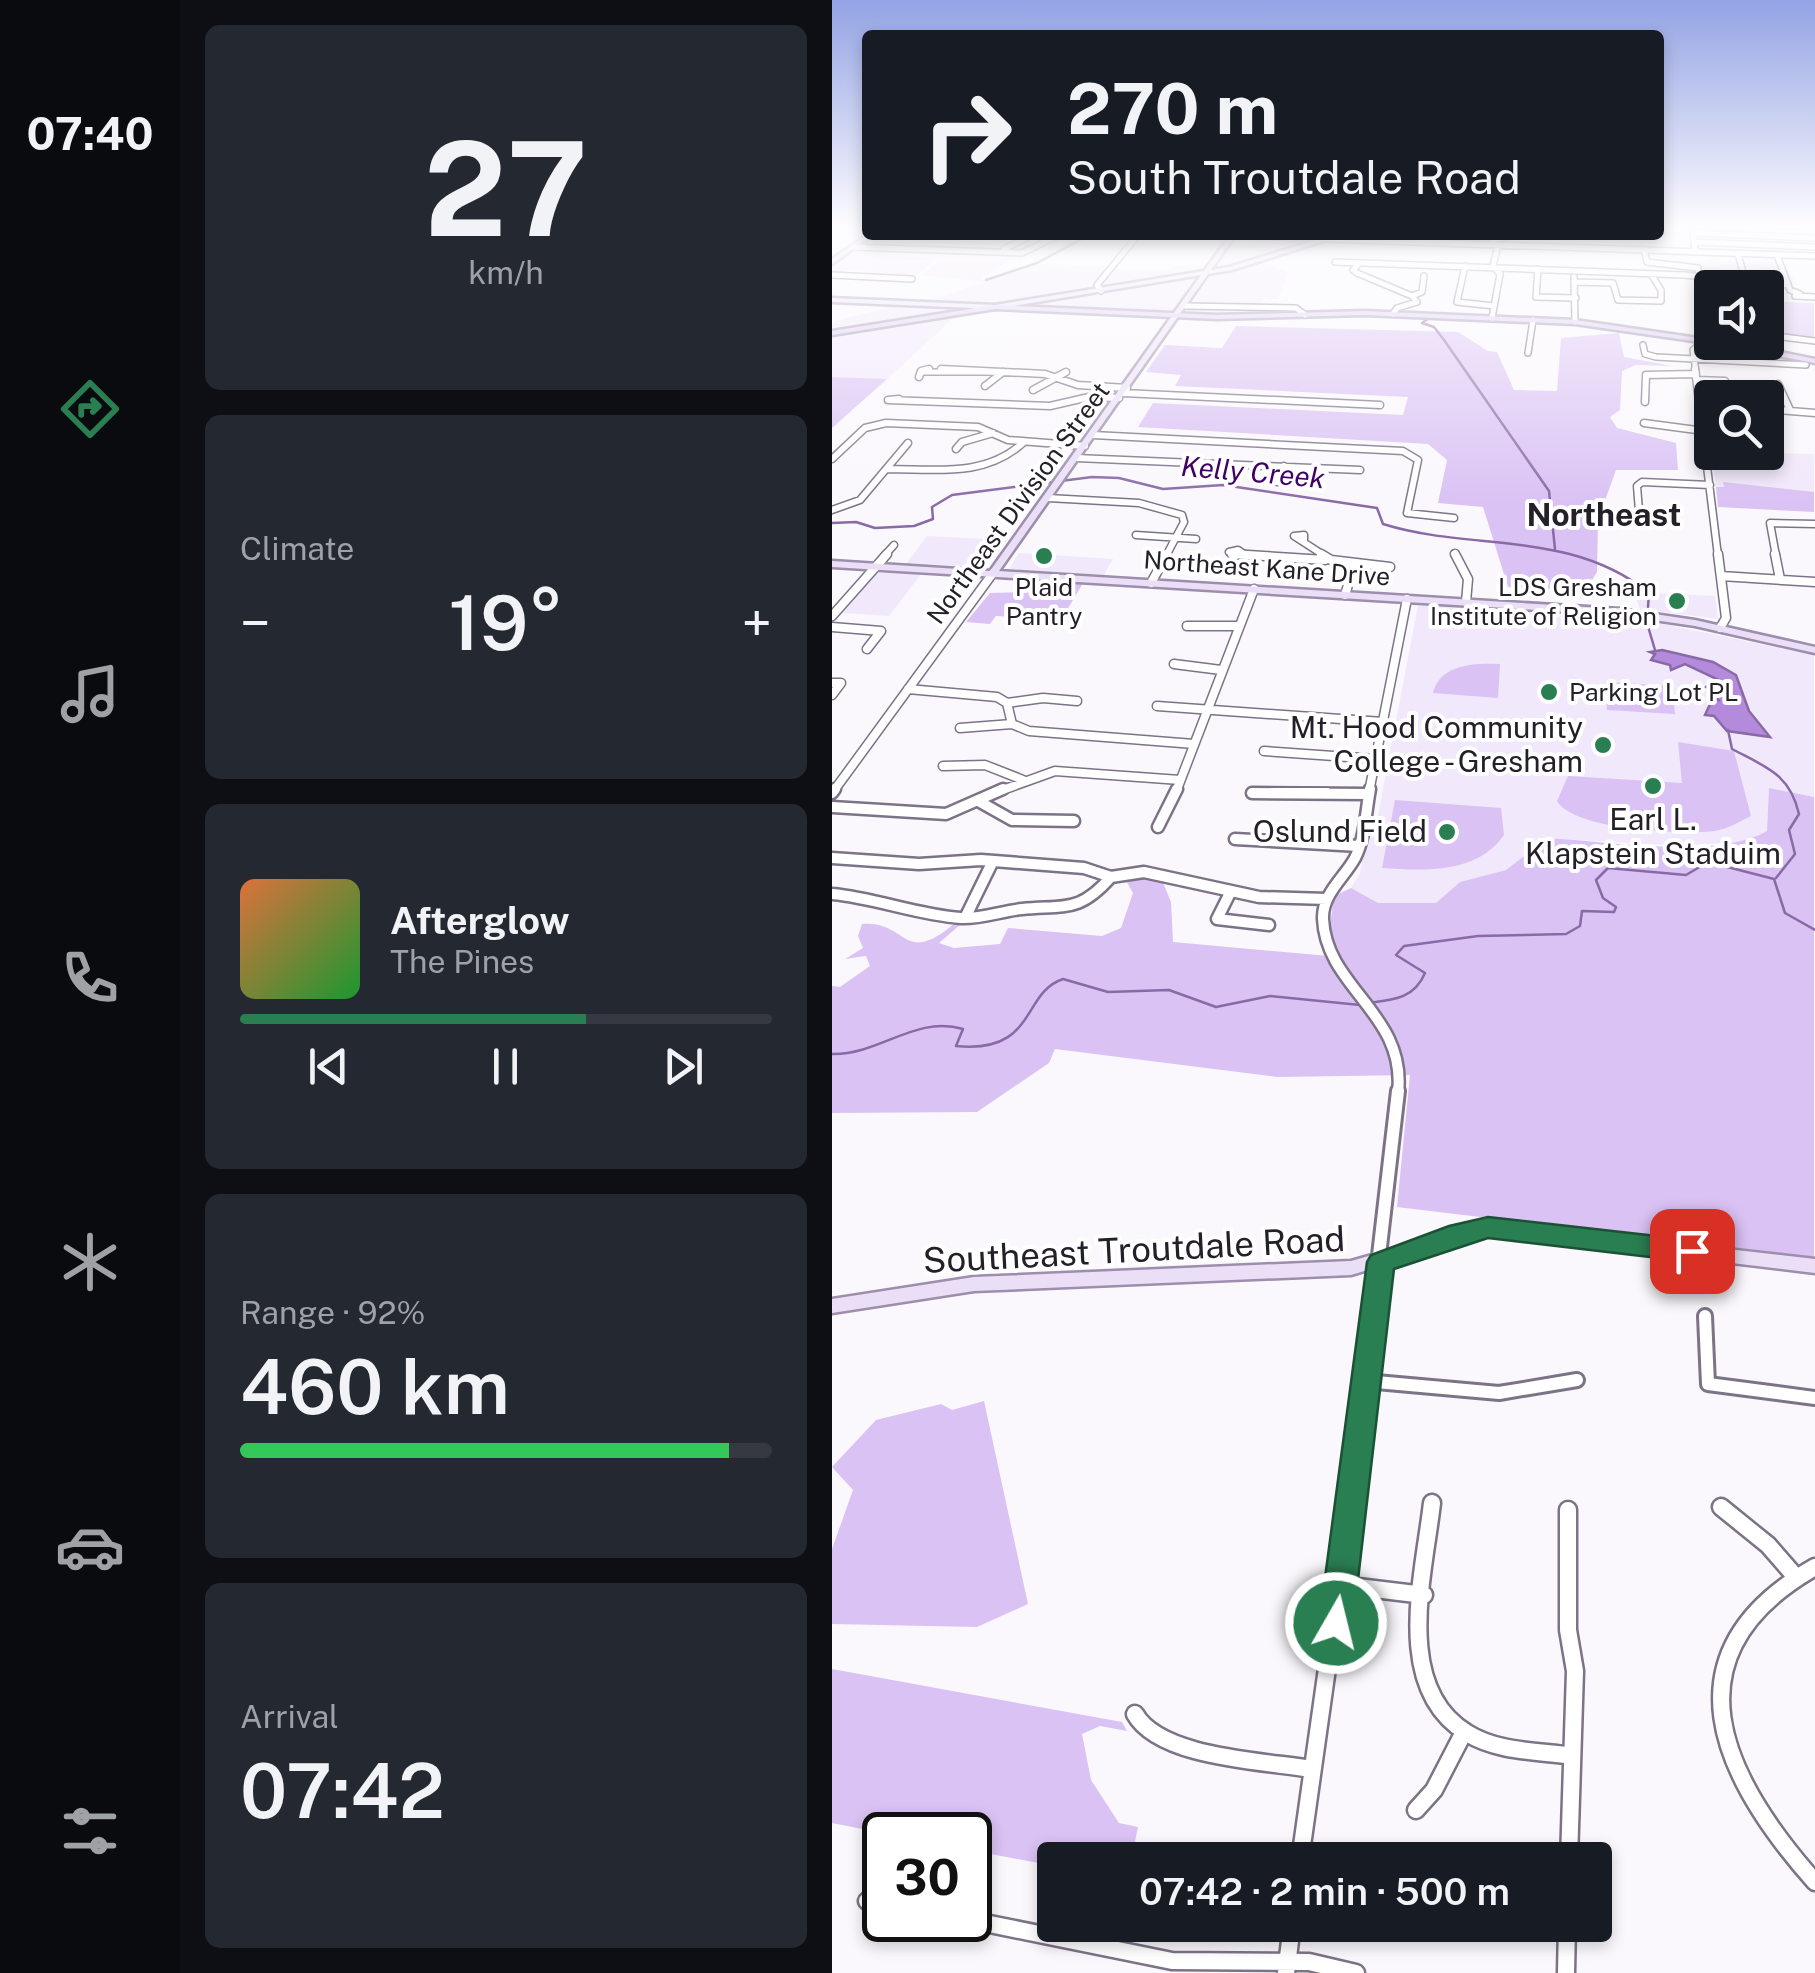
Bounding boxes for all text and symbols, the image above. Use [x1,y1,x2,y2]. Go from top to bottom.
text: 270 m [1067,67,1278,150]
icon: right [902,70,1032,200]
text: 07:40 [27,107,153,160]
text: 27 [424,113,588,265]
text: South Troutdale Road [1067,151,1521,204]
text: km/h [468,254,544,291]
map controls [1694,270,1784,470]
button: sound [1694,270,1784,360]
icon: directions [55,374,125,444]
street label: Northeast Division Street [920,376,1116,630]
button: search [1694,380,1784,470]
water label: Kelly Creek [1180,449,1326,494]
district label: Northeast [1527,496,1681,533]
text: Climate [240,530,354,567]
street label: Northeast Kane Drive [1143,544,1391,592]
marker: Plaid Pantry [1033,545,1055,567]
place label: Plaid Pantry [1006,572,1082,631]
place label: LDS Gresham Institute of Religion [1430,572,1657,631]
text: 19° [449,579,563,667]
marker: LDS Gresham Institute of Religion [1666,590,1688,612]
text: − [240,591,271,655]
text: + [741,591,772,655]
icon: music [55,659,125,729]
place label: Parking Lot PL [1569,677,1738,707]
marker: Parking Lot PL [1538,681,1560,703]
place label: Mt. Hood Community College - Gresham [1290,709,1583,779]
marker: Mt. Hood Community College - Gresham [1592,734,1614,756]
marker: Earl L. Klapstein Staduim [1642,775,1664,797]
place label: Earl L. Klapstein Staduim [1525,801,1781,871]
place label: Oslund Field [1253,813,1427,849]
marker: Oslund Field [1436,821,1458,843]
text: Afterglow [390,898,570,943]
icon: phone [55,943,125,1013]
text: The Pines [390,943,534,980]
icon: previous [301,1039,356,1094]
icon: pause [478,1039,533,1094]
icon: next [656,1039,711,1094]
pin [1650,1209,1735,1294]
street label: Southeast Troutdale Road [922,1218,1346,1281]
icon: arrive [1665,1224,1720,1279]
icon: climate [55,1227,125,1297]
text: Range · 92% [240,1294,425,1331]
text: 460 km [240,1343,510,1431]
icon: car [55,1512,125,1582]
position arrow [1284,1571,1388,1675]
text: Arrival [240,1698,339,1735]
text: 07:42 [240,1747,445,1835]
icon: filters [55,1796,125,1866]
speed limit sign: 30 [862,1812,992,1942]
text: 07:42 · 2 min · 500 m [1139,1869,1510,1914]

